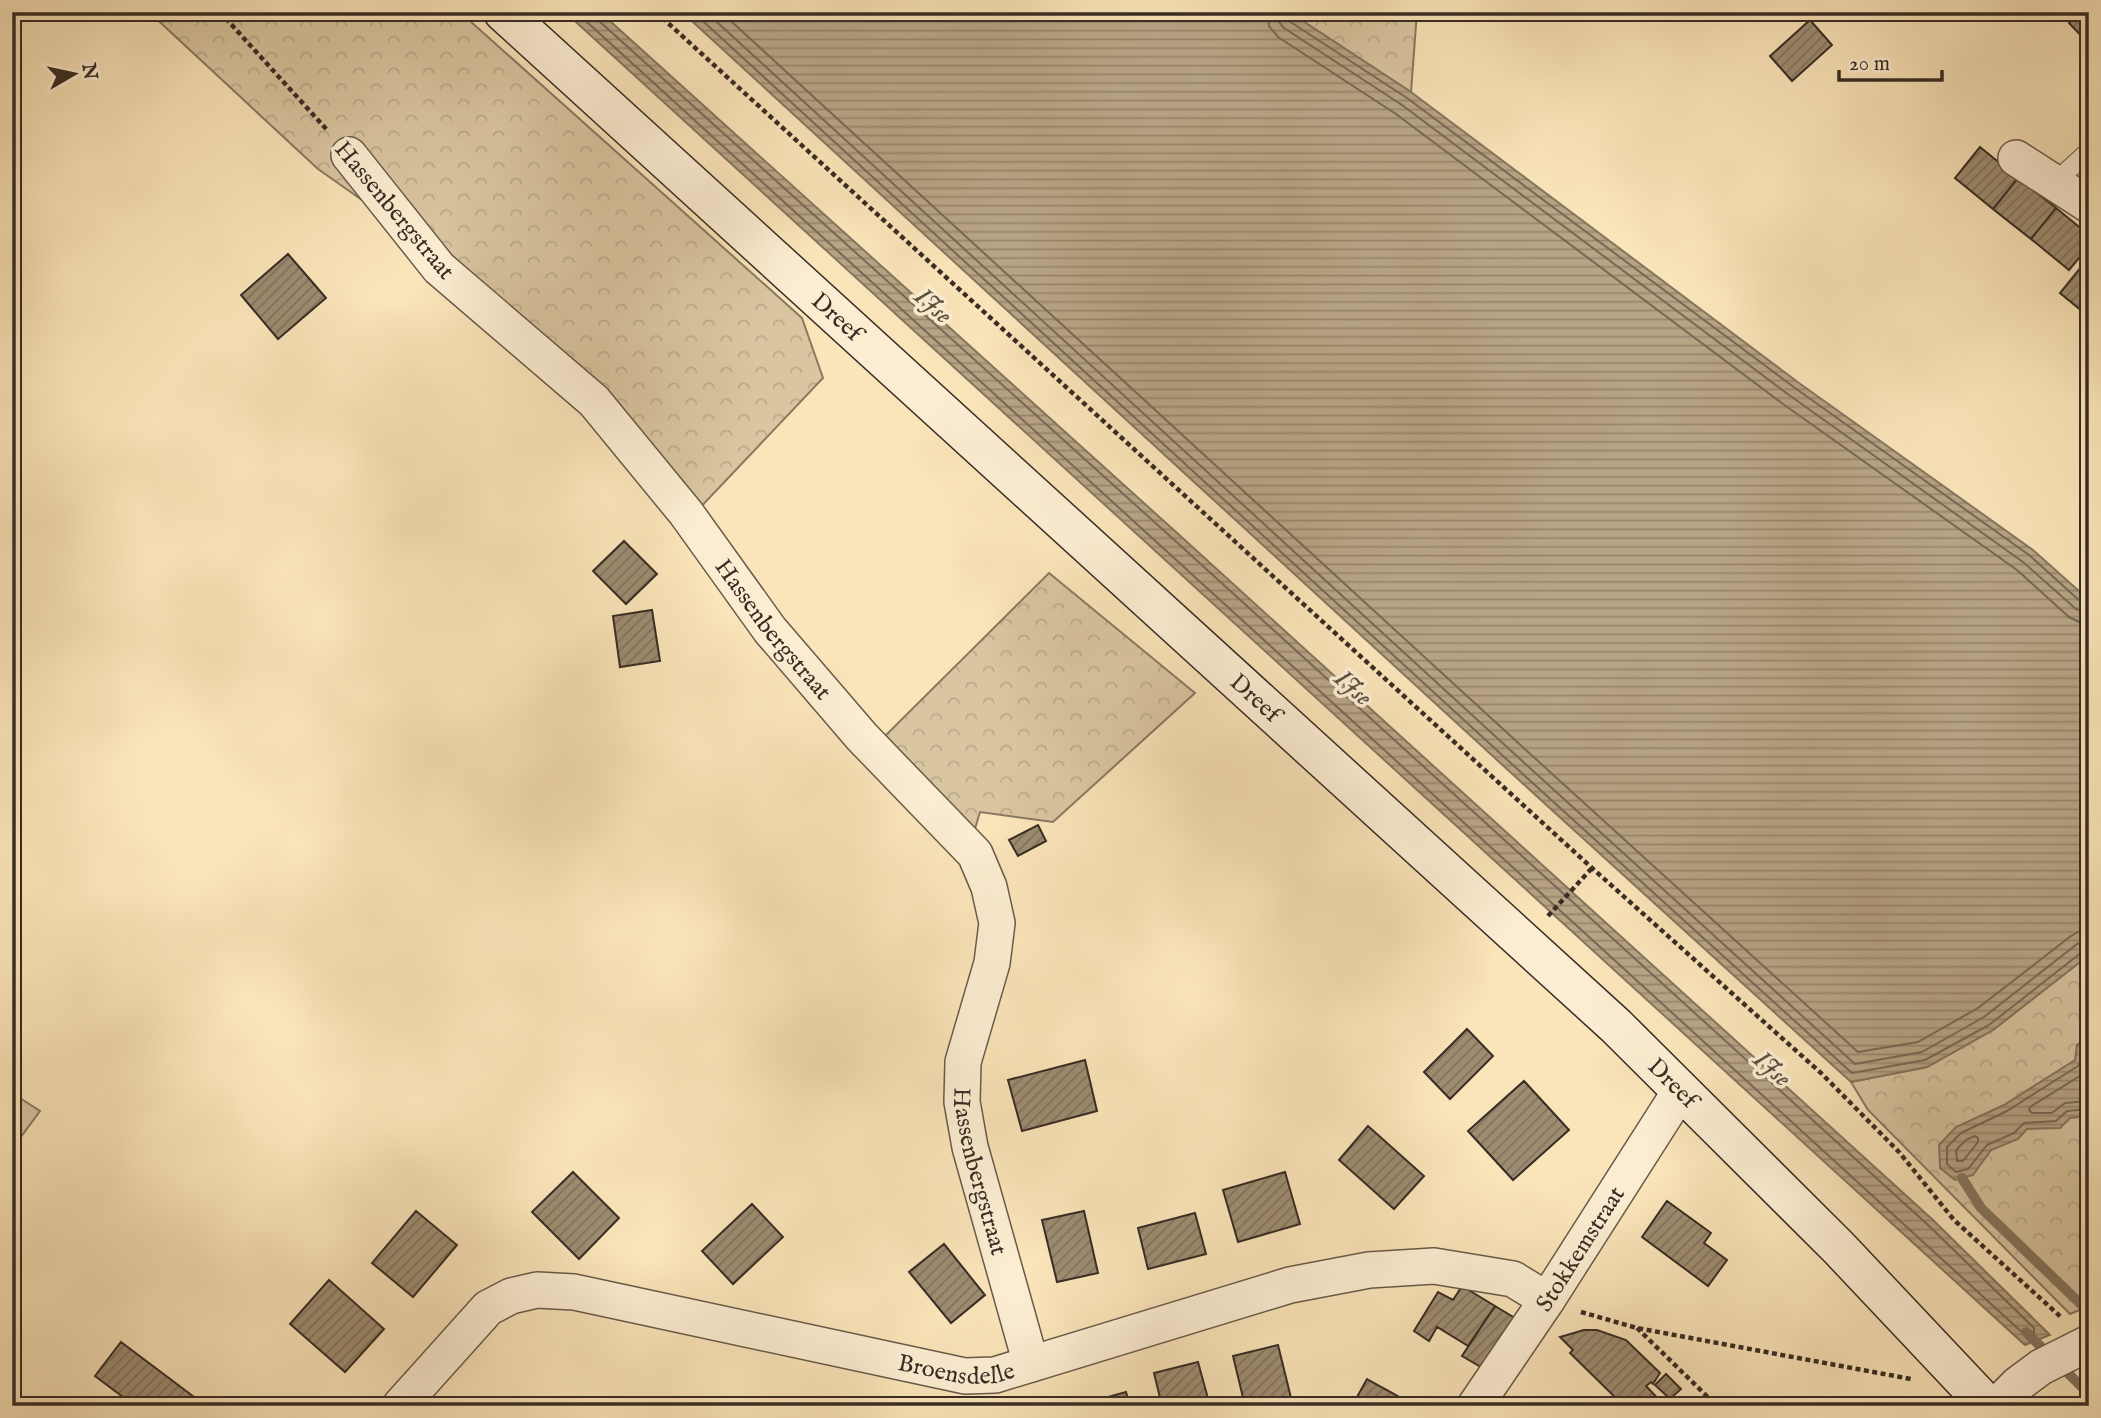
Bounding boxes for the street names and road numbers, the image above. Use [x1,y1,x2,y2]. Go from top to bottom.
street label: Hassenbergstraat [327,135,461,287]
street label: Dreef [804,286,871,352]
street label: Hassenbergstraat [707,553,837,707]
street label: Dreef [1222,667,1290,733]
street label: Dreef [1640,1052,1707,1119]
street label: Hassenbergstraat [945,1087,1014,1259]
street label: Stokkemstraat [1529,1181,1633,1318]
street label: Broensdelle [895,1348,1019,1393]

